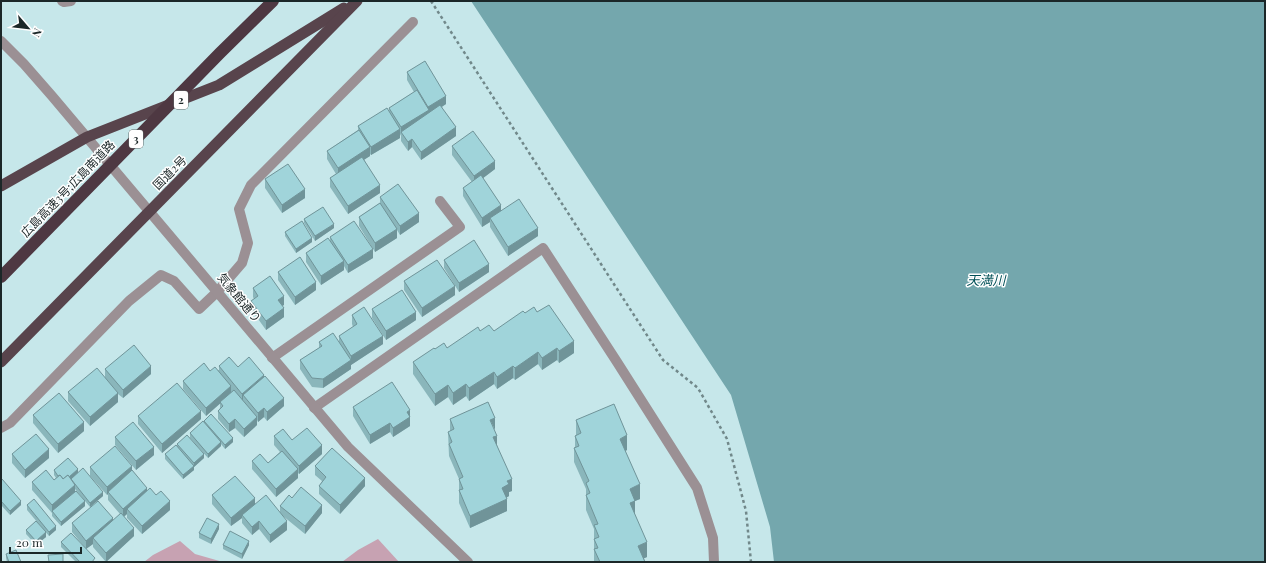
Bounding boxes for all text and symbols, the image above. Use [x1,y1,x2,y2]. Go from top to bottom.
north arrow [8,8,48,48]
text: N [29,26,46,40]
road number: 2 [174,91,188,109]
road number: 3 [129,130,143,148]
street label: 広島高速3号;広島南道路 [17,136,118,240]
street label: 国道2号 [149,152,190,193]
street label: 気象館通り [214,269,265,325]
water label: 天満川 [966,271,1007,288]
scale bar [10,529,81,555]
text: 20 m [16,534,43,550]

